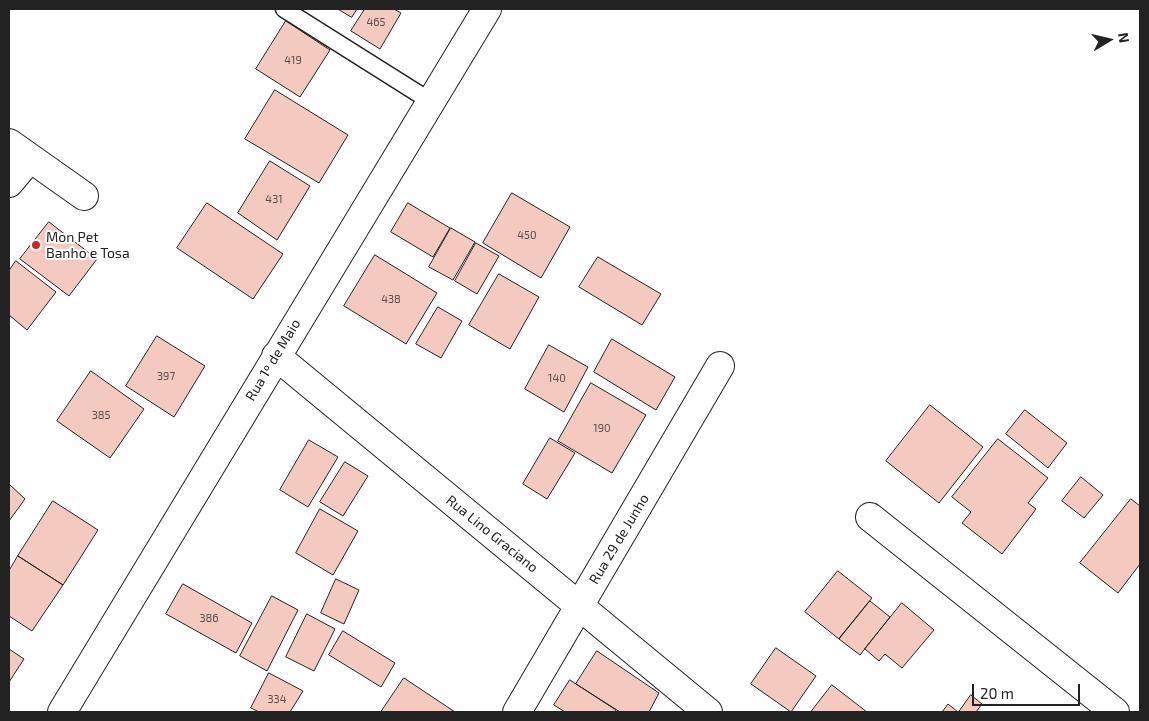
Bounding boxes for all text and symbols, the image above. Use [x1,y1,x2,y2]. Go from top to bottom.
house number: 465 [367,15,385,29]
north arrow [1084,15,1134,65]
text: N [1115,31,1133,44]
house number: 419 [284,53,302,67]
house number: 431 [265,192,283,206]
house number: 450 [517,228,537,242]
place label: Mon Pet Banho e Tosa [46,229,130,262]
marker: Mon Pet Banho e Tosa [30,239,42,251]
house number: 438 [381,292,401,306]
street label: Rua 1º de Maio [242,316,304,404]
house number: 397 [157,369,175,383]
house number: 140 [548,371,566,385]
house number: 385 [92,408,110,422]
house number: 190 [593,421,611,435]
street label: Rua 29 de Junho [586,491,652,587]
street label: Rua Lino Graciano [443,492,541,576]
house number: 386 [199,611,219,625]
scale bar [974,674,1082,706]
text: 20 m [980,684,1014,702]
house number: 334 [268,692,286,706]

